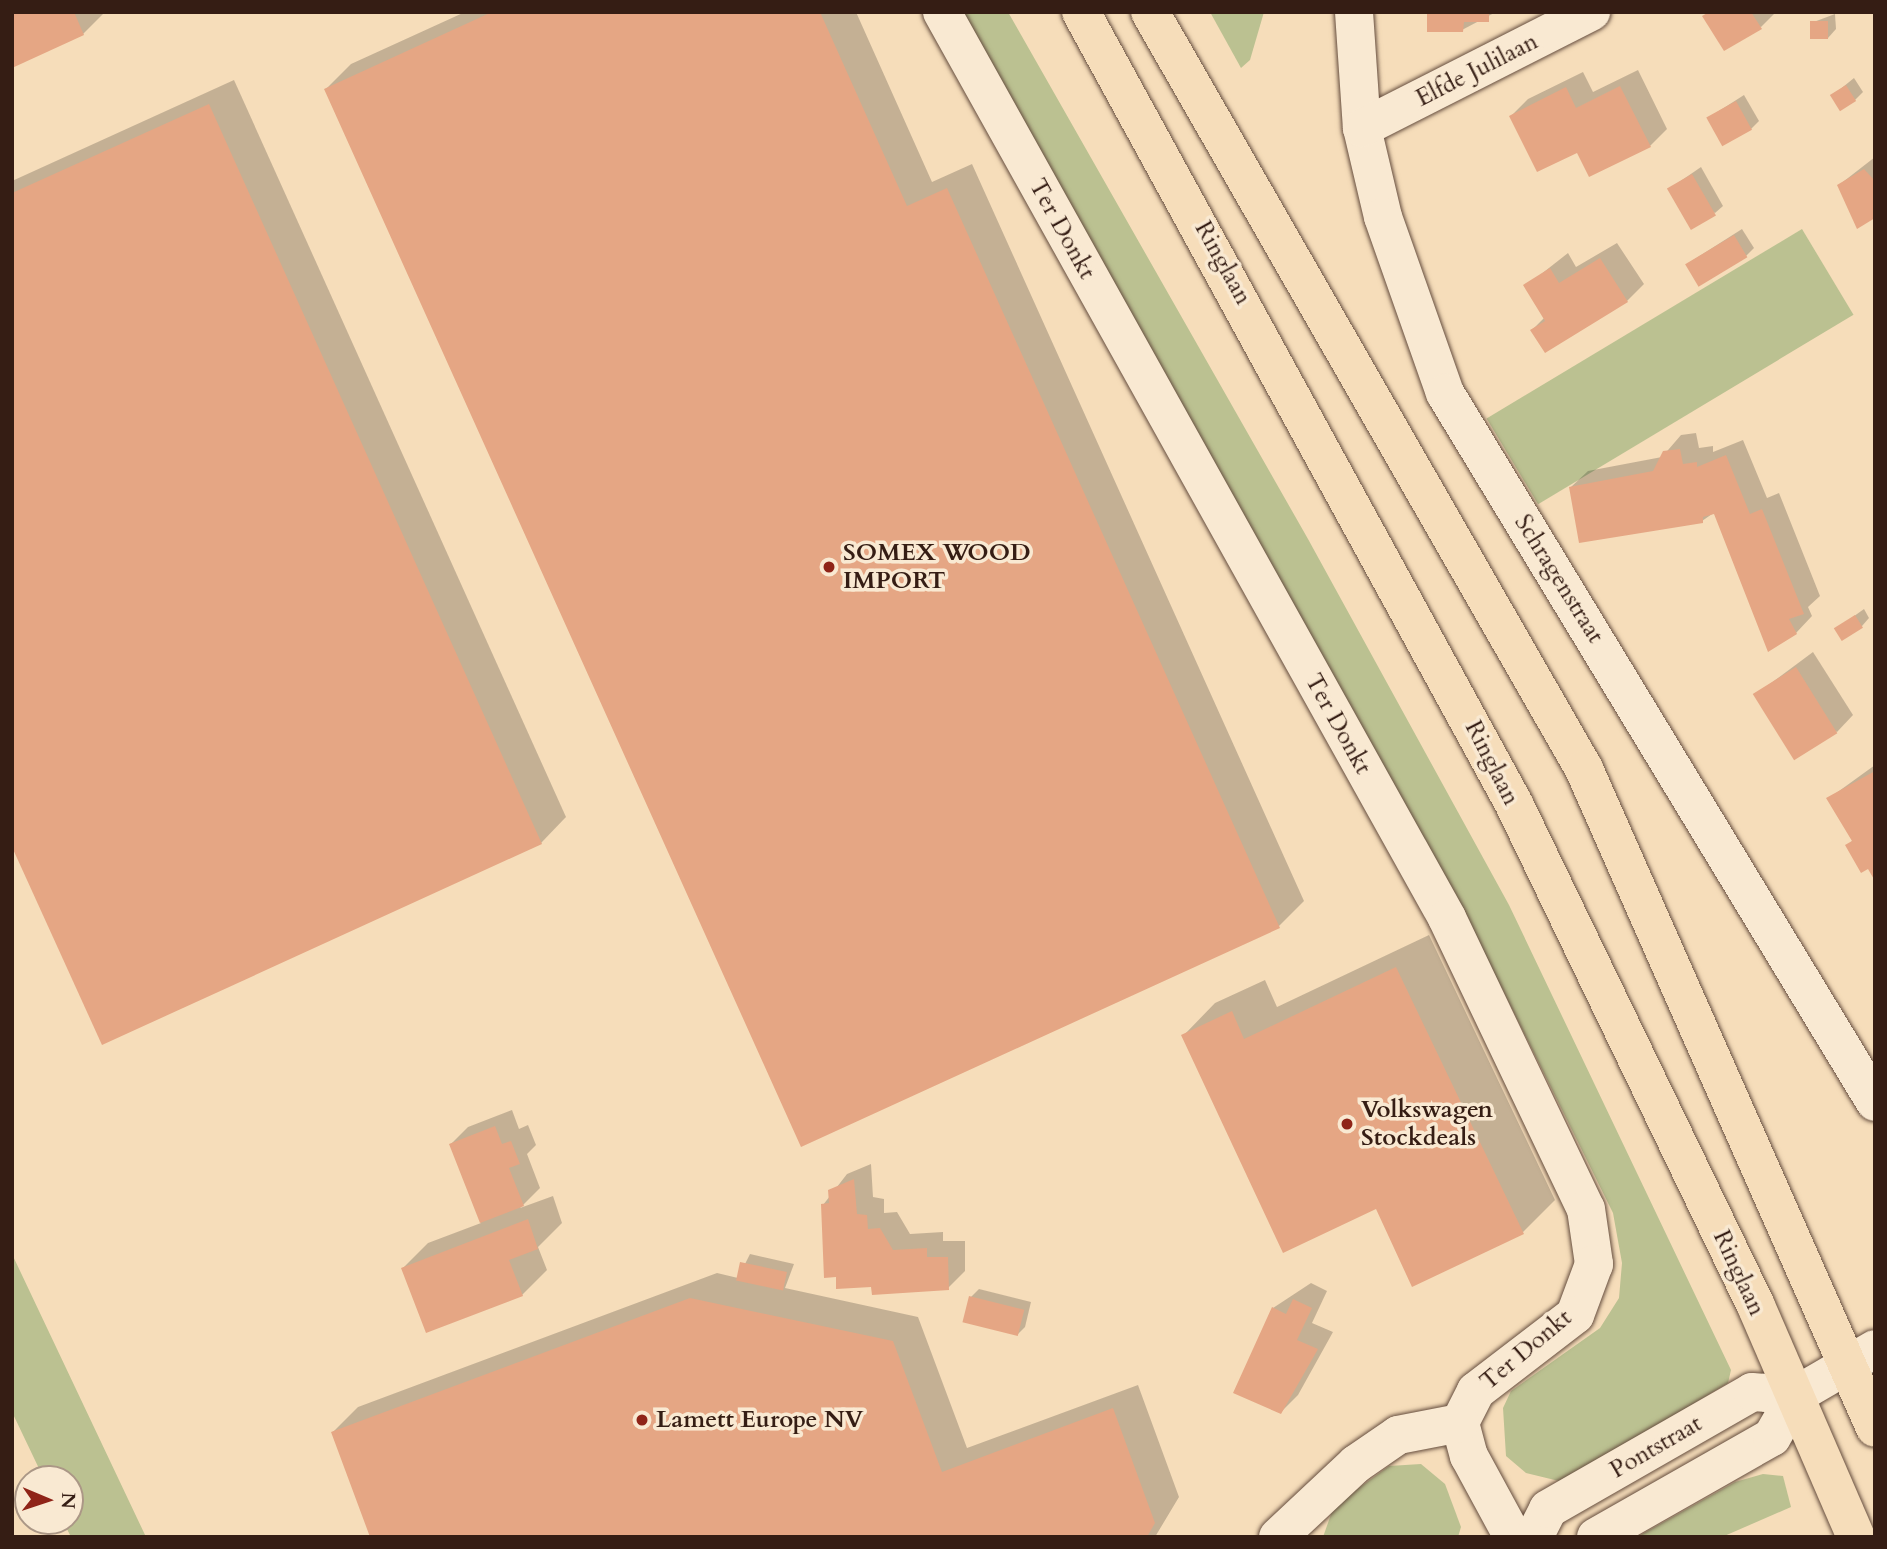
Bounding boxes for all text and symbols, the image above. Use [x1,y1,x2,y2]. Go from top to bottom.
street label: Elfde Julilaan [1411,27,1543,113]
street label: Ter Donkt [1023,174,1101,284]
street label: Ringlaan [1188,216,1258,310]
street label: Schragenstraat [1508,509,1610,649]
place label: SOMEX WOOD IMPORT [843,539,1031,595]
marker: SOMEX WOOD IMPORT [821,559,837,575]
street label: Ter Donkt [1299,669,1377,779]
street label: Ringlaan [1459,716,1525,810]
place label: Volkswagen Stockdeals [1361,1096,1493,1152]
marker: Volkswagen Stockdeals [1339,1116,1355,1132]
street label: Ringlaan [1707,1226,1771,1320]
street label: Ter Donkt [1475,1304,1577,1396]
place label: Lamett Europe NV [656,1406,863,1434]
street label: Pontstraat [1605,1409,1707,1485]
marker: Lamett Europe NV [634,1412,650,1428]
north arrow [14,1465,84,1535]
text: N [55,1492,81,1509]

